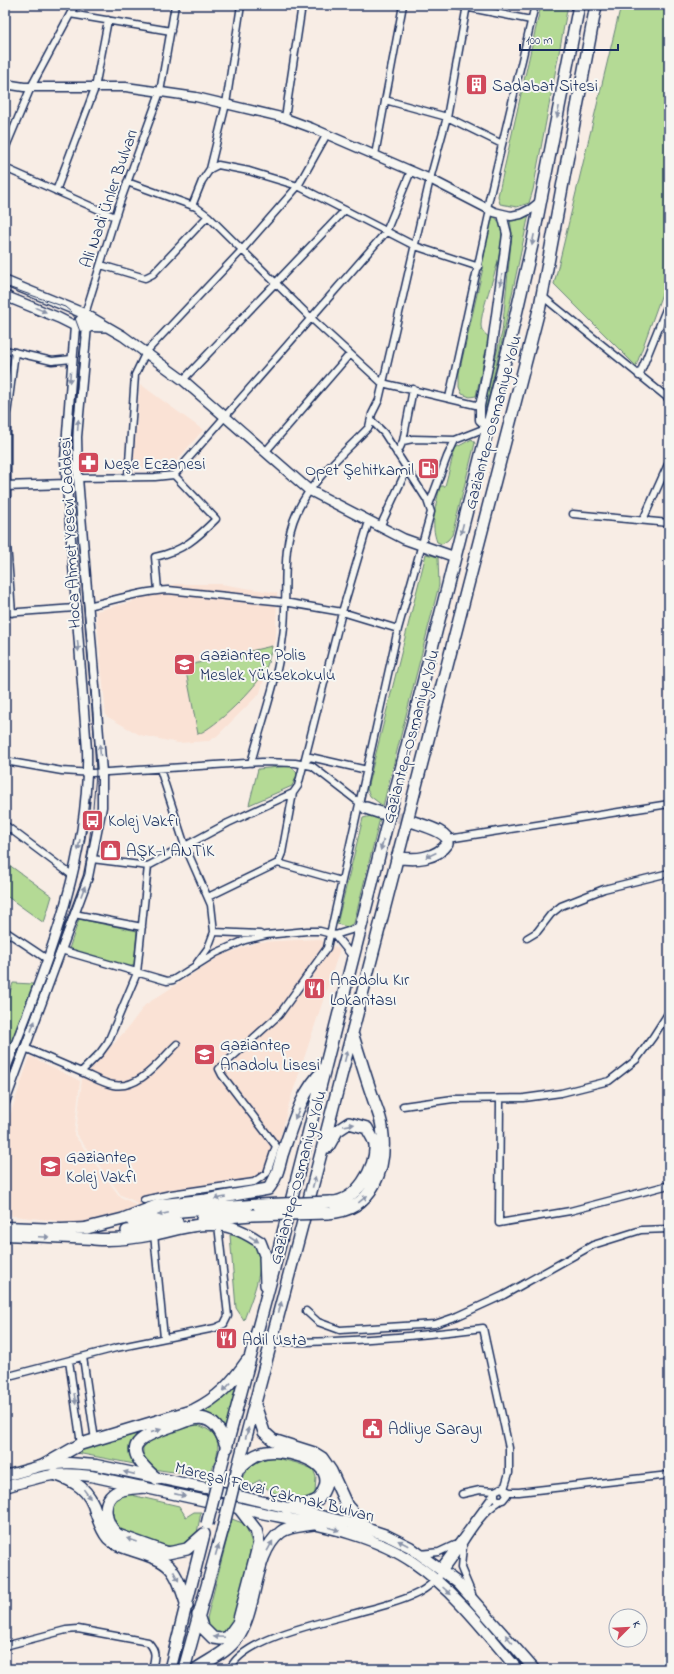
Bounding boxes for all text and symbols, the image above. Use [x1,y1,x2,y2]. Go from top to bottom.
scale bar [520,26,618,52]
text: 100 m [526,32,553,50]
building icon: Sadabat Sitesi [464,72,490,98]
place label: Sadabat Sitesi [492,74,598,99]
one-way arrow [555,106,561,118]
street label: Ali Nadi Ünler Bulvarı [74,126,145,271]
one-way arrow [530,233,536,246]
one-way arrow [498,274,504,286]
one-way arrow [36,308,48,314]
street label: Gaziantep-Osmaniye Yolu [458,332,530,513]
one-way arrow [67,371,74,383]
one-way arrow [75,419,82,431]
street label: Hoca Ahmet Yesevi Caddesi [53,437,88,629]
pharmacy icon: Neşe Eczanesi [76,450,102,476]
place label: Neşe Eczanesi [104,452,205,477]
fuel station icon: Opet Şehitkamil [416,456,442,482]
place label: Opet Şehitkamil [305,458,414,483]
one-way arrow [459,523,465,535]
one-way arrow [75,640,82,652]
place label: Gaziantep Polis Meslek Yüksekokulu [200,643,335,688]
street label: Gaziantep-Osmaniye Yolu [376,646,448,827]
school or university icon: Gaziantep Polis Meslek Yüksekokulu [171,651,197,677]
one-way arrow [97,744,104,756]
bus stop icon: Kolej Vakfı [79,807,105,833]
place label: Kolej Vakfı [108,809,178,834]
shop icon: AŞK-I ANTİK [98,837,124,863]
one-way arrow [76,839,82,851]
place label: AŞK-I ANTİK [126,839,215,864]
one-way arrow [378,839,384,851]
one-way arrow [425,852,436,858]
one-way arrow [80,885,86,897]
place label: Anadolu Kır Lokantası [330,968,410,1013]
restaurant icon: Anadolu Kır Lokantası [302,976,328,1002]
one-way arrow [30,1020,36,1032]
place label: Gaziantep Anadolu Lisesi [220,1033,320,1078]
school or university icon: Gaziantep Anadolu Lisesi [192,1041,218,1067]
one-way arrow [344,1050,350,1062]
street label: Gaziantep-Osmaniye Yolu [263,1087,335,1268]
one-way arrow [294,1108,300,1119]
one-way arrow [343,1122,355,1128]
place label: Gaziantep Kolej Vakfı [66,1145,136,1190]
school or university icon: Gaziantep Kolej Vakfı [38,1153,64,1179]
one-way arrow [311,1176,317,1188]
one-way arrow [214,1195,227,1201]
one-way arrow [357,1195,368,1204]
one-way arrow [157,1212,170,1218]
one-way arrow [38,1234,50,1241]
one-way arrow [248,1235,260,1242]
one-way arrow [277,1301,283,1313]
restaurant icon: Adil Usta [213,1326,239,1352]
place label: Adil Usta [242,1328,306,1353]
one-way arrow [222,1382,232,1392]
one-way arrow [72,1393,78,1405]
public building icon: Adliye Sarayı [360,1415,386,1441]
place label: Adliye Sarayı [388,1417,482,1443]
one-way arrow [244,1427,250,1439]
one-way arrow [151,1428,163,1434]
street label: Mareşal Fevzi Çakmak Bulvarı [172,1456,377,1529]
one-way arrow [123,1469,135,1475]
one-way arrow [83,1488,91,1499]
one-way arrow [174,1493,186,1499]
one-way arrow [329,1526,341,1532]
one-way arrow [125,1537,137,1543]
one-way arrow [267,1540,274,1551]
one-way arrow [397,1540,409,1546]
one-way arrow [214,1544,220,1557]
one-way arrow [172,1570,179,1582]
one-way arrow [442,1586,452,1595]
north arrow [608,1608,648,1648]
text: K [628,1619,645,1631]
one-way arrow [212,1634,225,1640]
one-way arrow [504,1634,513,1645]

